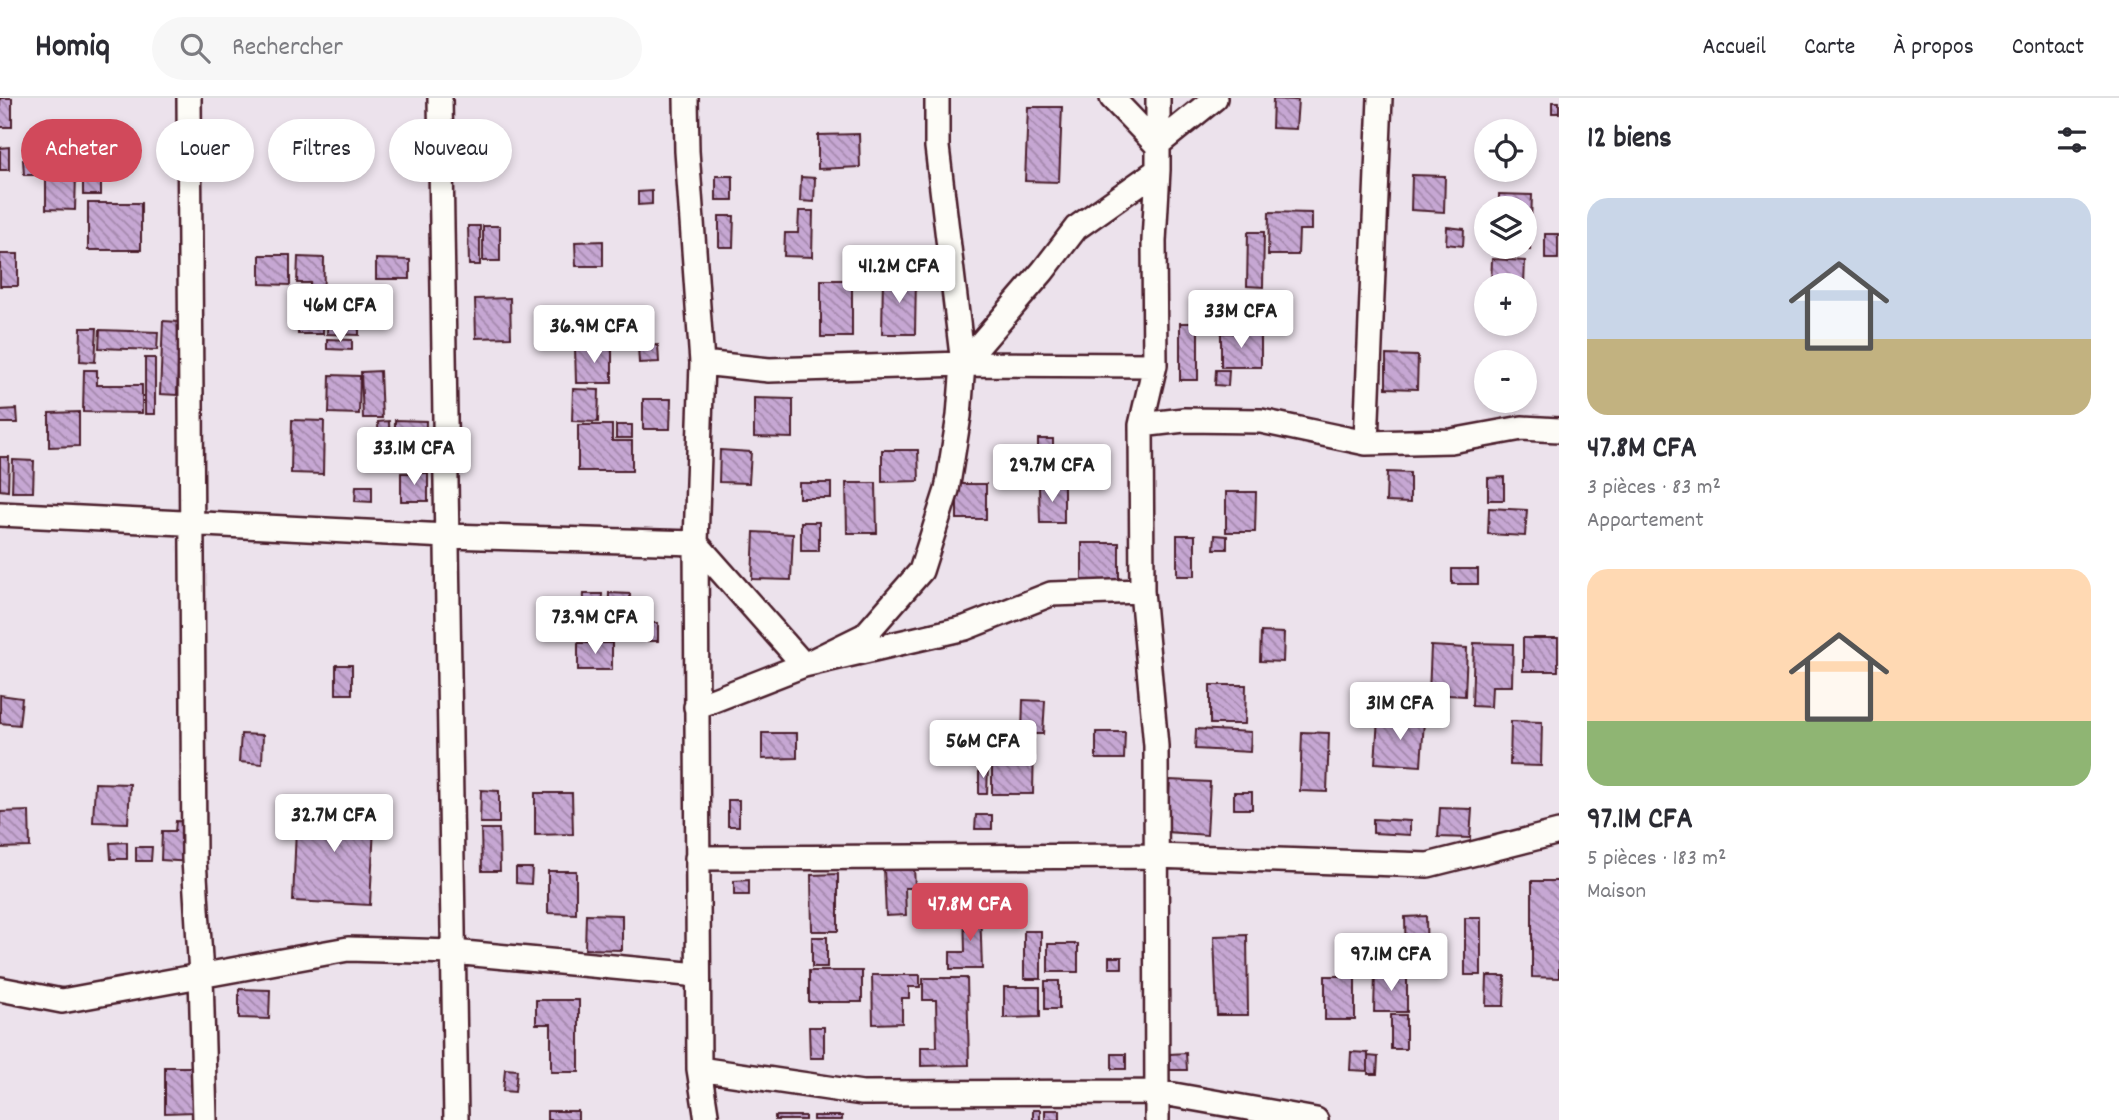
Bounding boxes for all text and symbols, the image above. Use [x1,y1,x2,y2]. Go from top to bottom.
search box [152,17,642,80]
text: Homiq [35,25,110,72]
icon: search [176,29,214,67]
text: Rechercher [232,30,343,67]
text: Accueil [1702,31,1766,65]
text: Carte [1804,31,1855,65]
text: À propos [1893,31,1974,65]
text: Contact [2012,31,2084,65]
chip: Acheter [21,119,142,182]
chip: Louer [156,119,254,182]
chip: Filtres [268,119,375,182]
chip: Nouveau [389,119,512,182]
map controls [1474,119,1537,413]
button: locate [1474,119,1537,182]
text: 12 biens [1587,119,1672,162]
icon: filters [2053,121,2091,159]
button: layers [1474,196,1537,259]
icon: home [1776,243,1902,369]
pin: 41.2M CFA [819,246,979,305]
text: 41.2M CFA [858,251,940,284]
button: + [1474,273,1537,336]
pin: 46M CFA [275,285,405,344]
text: 46M CFA [303,290,377,323]
pin: 33M CFA [1176,290,1306,350]
text: 33M CFA [1204,296,1278,329]
pin: 36.9M CFA [514,306,674,365]
text: 36.9M CFA [550,311,638,344]
button: − [1474,350,1537,413]
pin: 33.1M CFA [334,428,494,487]
text: 47.8M CFA [1587,429,1697,472]
text: 33.1M CFA [373,433,455,466]
pin: 29.7M CFA [972,444,1132,504]
text: 29.7M CFA [1009,450,1095,483]
text: 3 pièces · 83 m² [1587,472,1721,505]
text: Appartement [1587,505,1704,538]
pin: 73.9M CFA [515,596,675,656]
text: 73.9M CFA [552,602,638,635]
icon: home [1776,614,1902,740]
pin: 31M CFA [1335,682,1465,742]
text: 31M CFA [1366,688,1434,721]
pin: 56M CFA [918,720,1048,780]
text: 56M CFA [946,726,1020,759]
pin: 32.7M CFA [254,794,414,854]
text: 32.7M CFA [291,800,377,833]
text: 97.1M CFA [1587,800,1693,843]
text: 5 pièces · 183 m² [1587,843,1726,876]
text: Maison [1587,876,1646,909]
pin: 47.8M CFA [890,884,1050,943]
text: 47.8M CFA [928,889,1012,922]
pin: 97.1M CFA [1311,934,1471,993]
text: 97.1M CFA [1350,939,1432,972]

